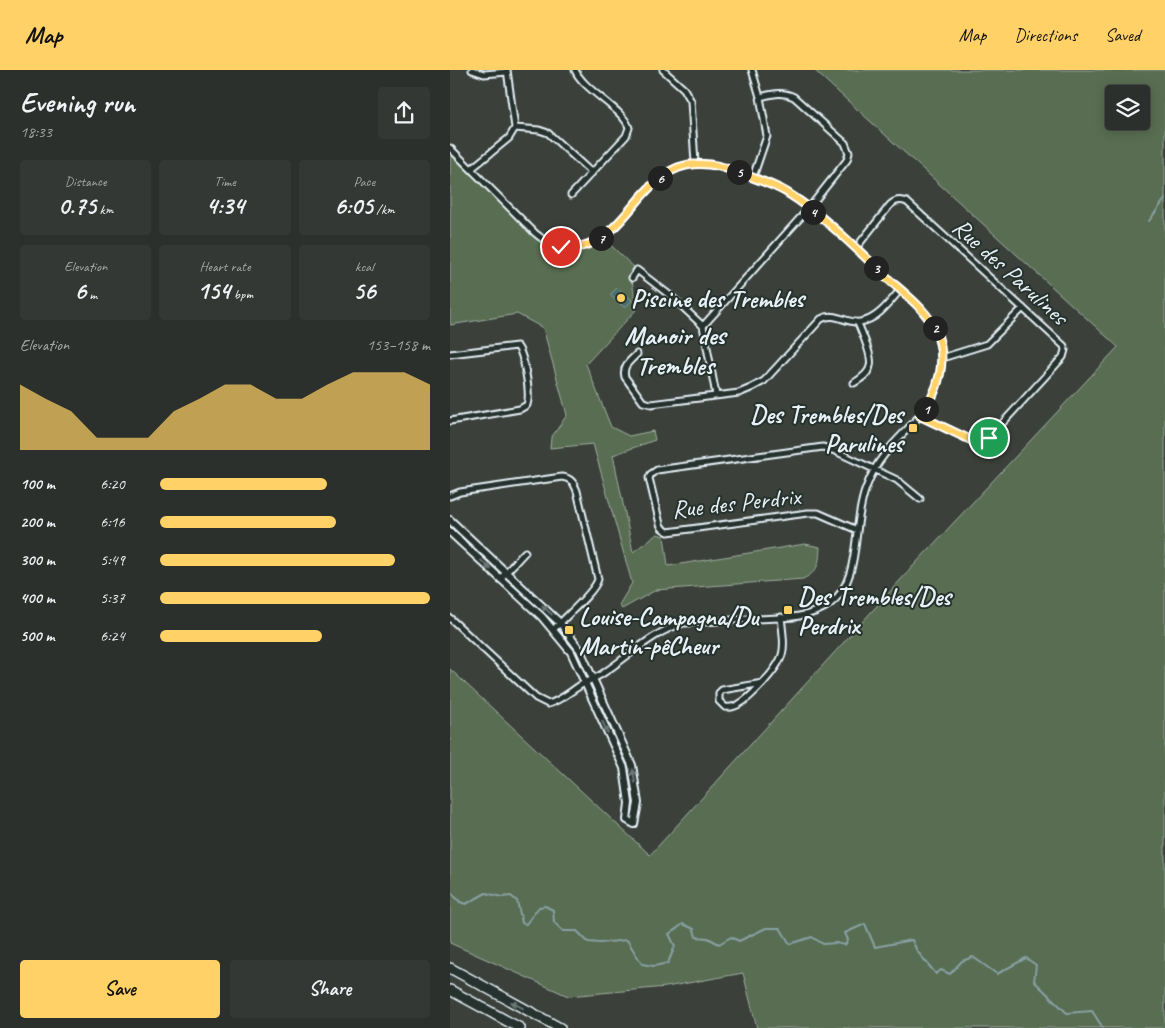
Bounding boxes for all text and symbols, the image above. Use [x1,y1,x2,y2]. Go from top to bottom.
text: Map [25,20,62,50]
text: Map [959,24,986,46]
text: Directions [1014,24,1077,46]
text: Saved [1105,24,1140,46]
text: Evening run [20,85,135,120]
map controls [1105,85,1150,130]
button: layers [1105,85,1150,130]
button: share [378,87,430,139]
text: 18:33 [20,122,52,142]
pin: 5 [726,160,752,184]
text: 5 [736,164,743,181]
pin: 6 [648,166,672,190]
text: 6 [657,170,664,187]
text: Distance [65,173,107,190]
text: Time [214,173,236,190]
text: Pace [354,173,375,190]
text: 0.75 [58,190,96,222]
text: 4:34 [206,190,244,222]
text: 6:05 [334,190,373,222]
pin: 4 [800,200,826,224]
text: km [96,201,113,218]
text: /km [373,201,395,218]
text: 4 [810,204,817,221]
street label: Rue des Parulines [946,211,1077,334]
pin [540,226,582,268]
pin: 7 [588,226,614,250]
text: 7 [598,230,605,247]
icon: check [547,233,575,261]
pin: 3 [864,256,888,280]
text: Elevation [64,258,107,275]
text: Heart rate [199,258,251,275]
text: kcal [355,258,374,275]
text: 3 [873,260,880,277]
text: 6 [74,275,86,307]
text: 154 [197,275,230,307]
text: 56 [353,275,376,307]
place label: Piscine des Trembles [631,283,806,315]
text: m [86,286,97,303]
text: bpm [230,286,253,303]
marker: Piscine des Trembles [615,292,627,304]
pin: 2 [922,316,948,340]
district label: Manoir des Trembles [625,319,728,382]
text: 2 [932,320,939,337]
text: Elevation [20,335,69,355]
text: 153–158 m [367,335,430,355]
pin: 1 [914,396,938,422]
place label: Des Trembles/Des Parulines [750,399,905,460]
text: 1 [923,401,930,418]
pin [968,417,1010,459]
marker: Des Trembles/Des Parulines [907,422,919,434]
icon: arrive [975,424,1003,452]
text: 100 m [20,474,55,494]
text: 6:20 [100,474,125,494]
street label: Rue des Perdrix [670,480,804,526]
text: 200 m [20,512,55,532]
text: 6:16 [100,512,125,532]
text: 300 m [20,550,55,570]
text: 5:49 [100,550,125,570]
one-way arrow [479,559,491,571]
place label: Des Trembles/Des Perdrix [798,581,953,642]
text: 400 m [20,588,55,608]
text: 5:37 [100,588,125,608]
place label: Louise-Campagna/Du Martin-pêCheur [579,601,760,662]
one-way arrow [541,604,553,616]
marker: Des Trembles/Des Perdrix [782,604,794,616]
marker: Louise-Campagna/Du Martin-pêCheur [563,624,575,636]
text: 500 m [20,626,54,646]
text: 6:24 [100,626,125,646]
one-way arrow [602,720,610,734]
one-way arrow [630,768,638,784]
button: Save [20,960,220,1018]
button: Share [230,960,430,1018]
one-way arrow [510,1001,525,1009]

